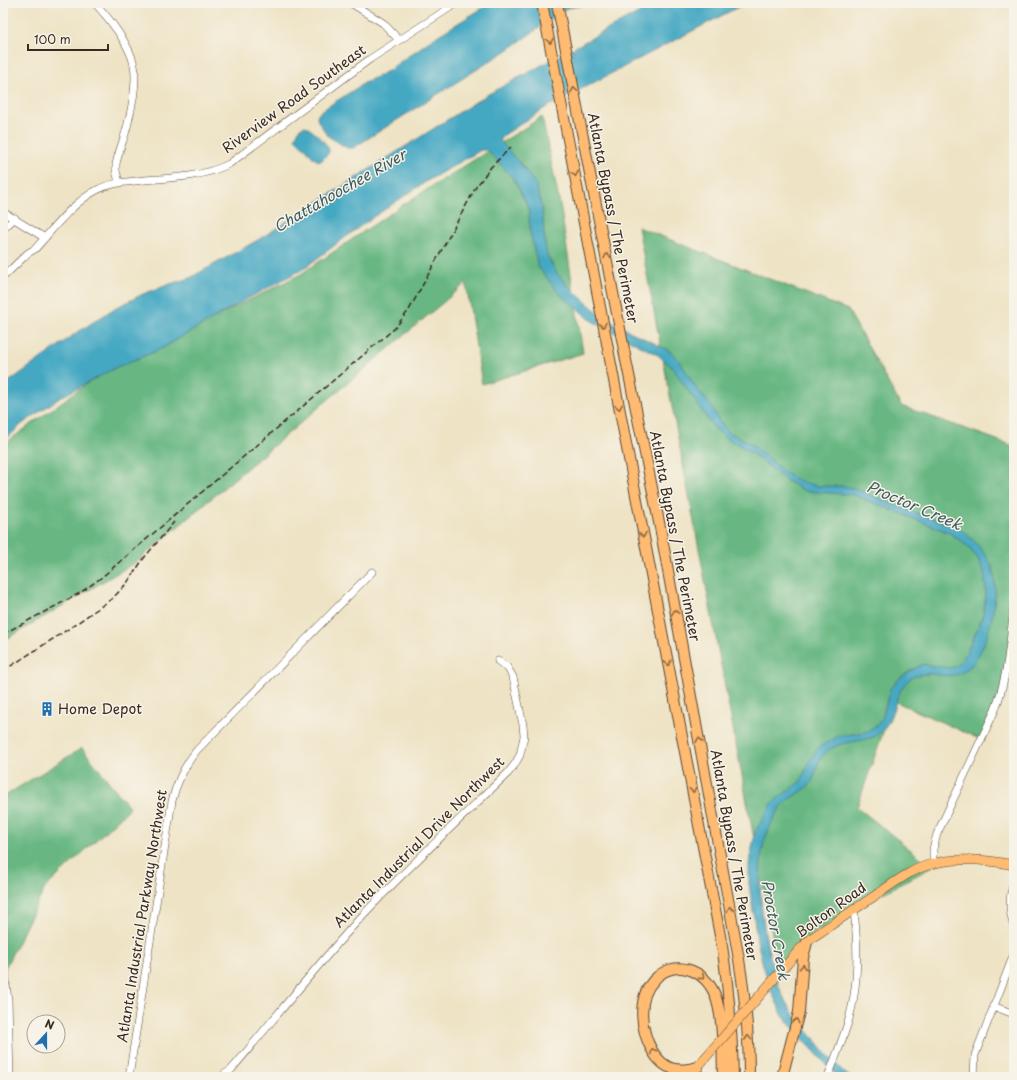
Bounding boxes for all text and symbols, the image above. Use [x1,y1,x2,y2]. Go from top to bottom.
scale bar [28,26,108,52]
text: 100 m [34,30,71,48]
one-way arrow [545,38,553,44]
street label: Riverview Road Southeast [217,39,370,158]
one-way arrow [571,87,579,93]
street label: Atlanta Bypass / The Perimeter [583,111,644,326]
water label: Chattahoochee River [269,141,412,237]
one-way arrow [570,171,578,178]
one-way arrow [603,253,611,259]
one-way arrow [599,322,607,328]
one-way arrow [615,404,623,410]
street label: Atlanta Bypass / The Perimeter [645,429,706,644]
water label: Proctor Creek [863,474,967,535]
one-way arrow [639,532,647,538]
one-way arrow [672,609,680,615]
one-way arrow [663,660,672,666]
place label: Home Depot [58,698,142,719]
building icon: Home Depot [39,701,55,717]
one-way arrow [695,737,703,743]
street label: Atlanta Bypass / The Perimeter [706,748,764,963]
street label: Atlanta Industrial Drive Northwest [328,751,509,932]
one-way arrow [688,787,696,794]
street label: Atlanta Industrial Parkway Northwest [111,788,172,1044]
street label: Bolton Road [791,877,870,942]
water label: Proctor Creek [756,878,797,983]
one-way arrow [726,906,735,913]
one-way arrow [798,964,807,970]
one-way arrow [697,973,705,980]
north arrow [26,1014,66,1054]
text: N [43,1015,57,1034]
one-way arrow [792,1017,800,1024]
one-way arrow [744,1035,752,1041]
one-way arrow [651,1048,658,1055]

